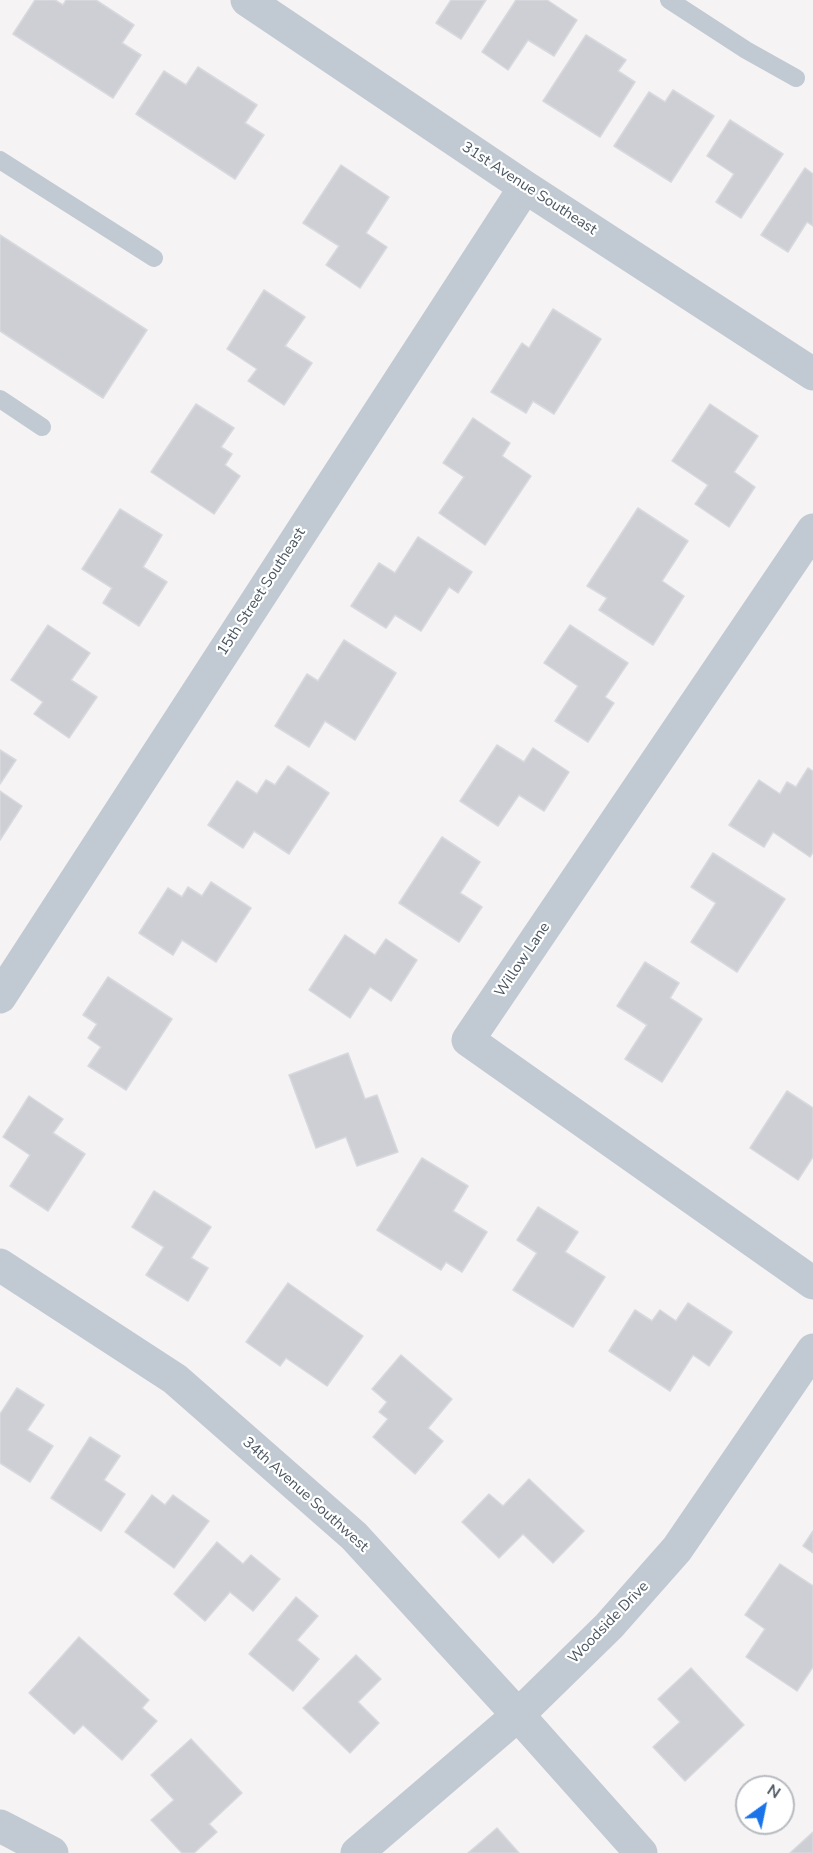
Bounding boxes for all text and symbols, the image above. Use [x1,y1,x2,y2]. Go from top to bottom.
street label: 31st Avenue Southeast [458,139,600,239]
street label: 15th Street Southeast [214,525,310,659]
street label: Willow Lane [491,919,555,1001]
street label: 34th Avenue Southwest [238,1434,372,1556]
street label: Woodside Drive [565,1578,653,1668]
north arrow [735,1775,795,1835]
text: N [763,1779,785,1804]

